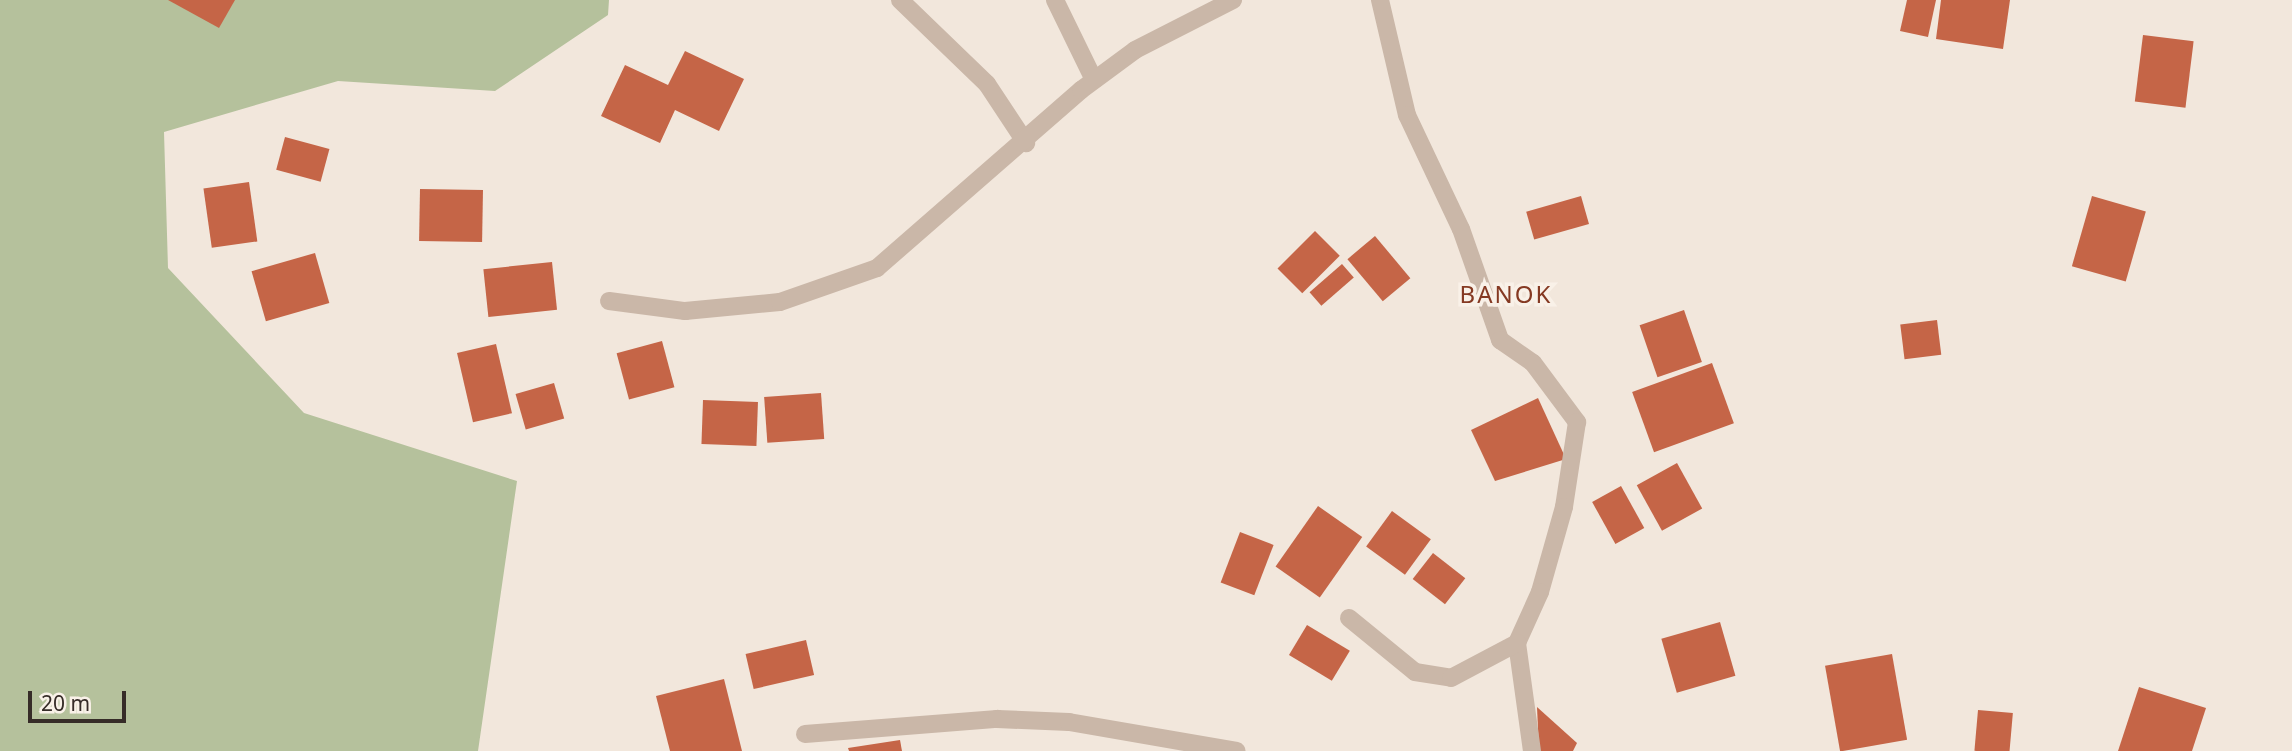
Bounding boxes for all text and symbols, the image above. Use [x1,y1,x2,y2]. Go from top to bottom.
district label: BANOK [1460,280,1552,308]
scale bar [32,678,130,722]
text: 20 m [41,689,90,717]

